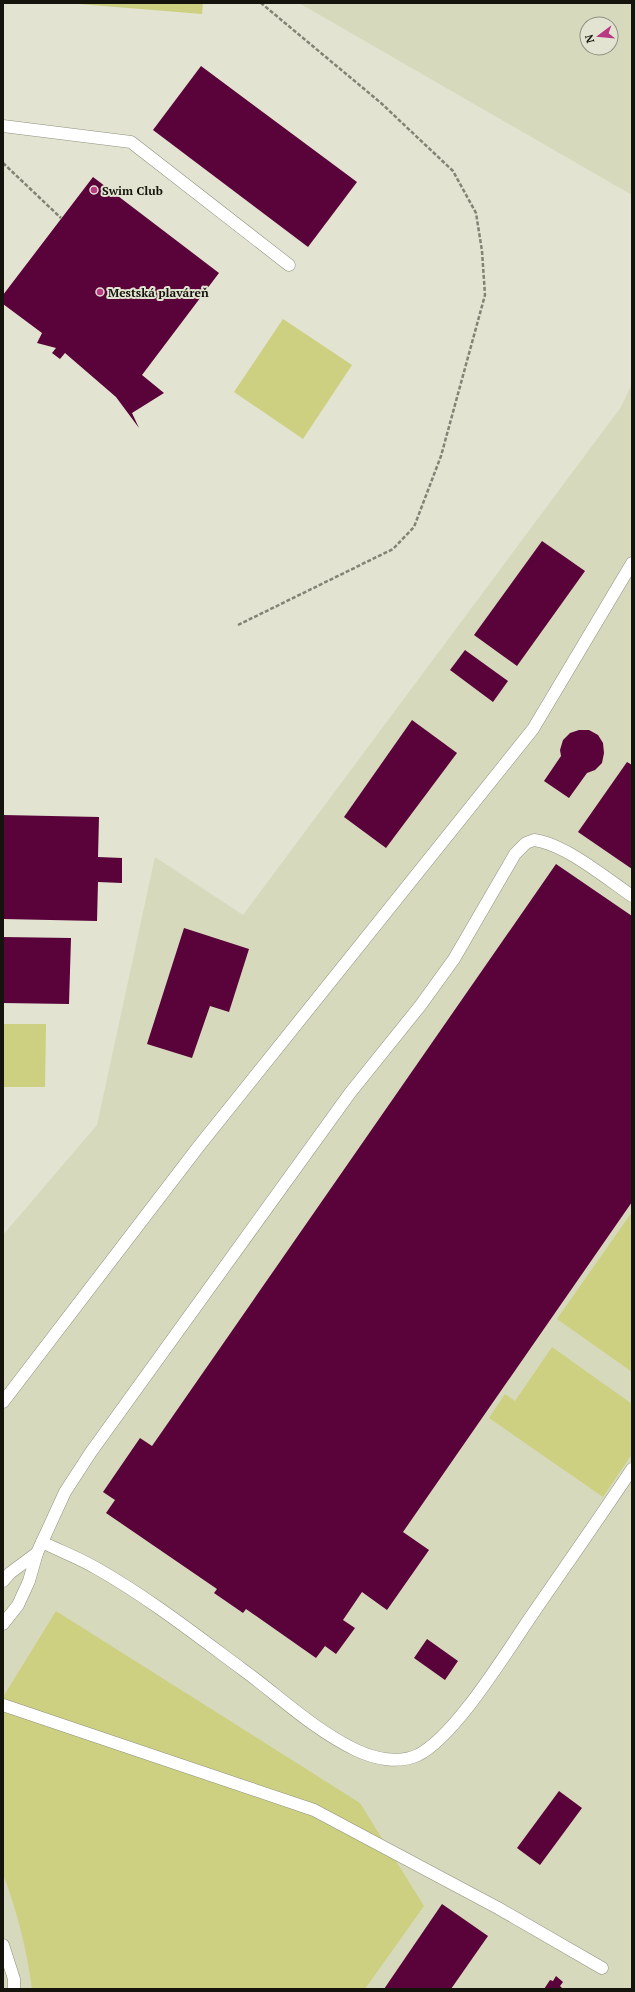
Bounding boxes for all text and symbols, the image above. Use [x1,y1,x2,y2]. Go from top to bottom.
north arrow [579,16,619,56]
text: N [581,32,597,45]
place label: Swim Club [102,183,163,198]
marker: Swim Club [89,185,99,195]
place label: Mestská plaváreň [108,285,209,300]
marker: Mestská plaváreň [95,287,105,297]

